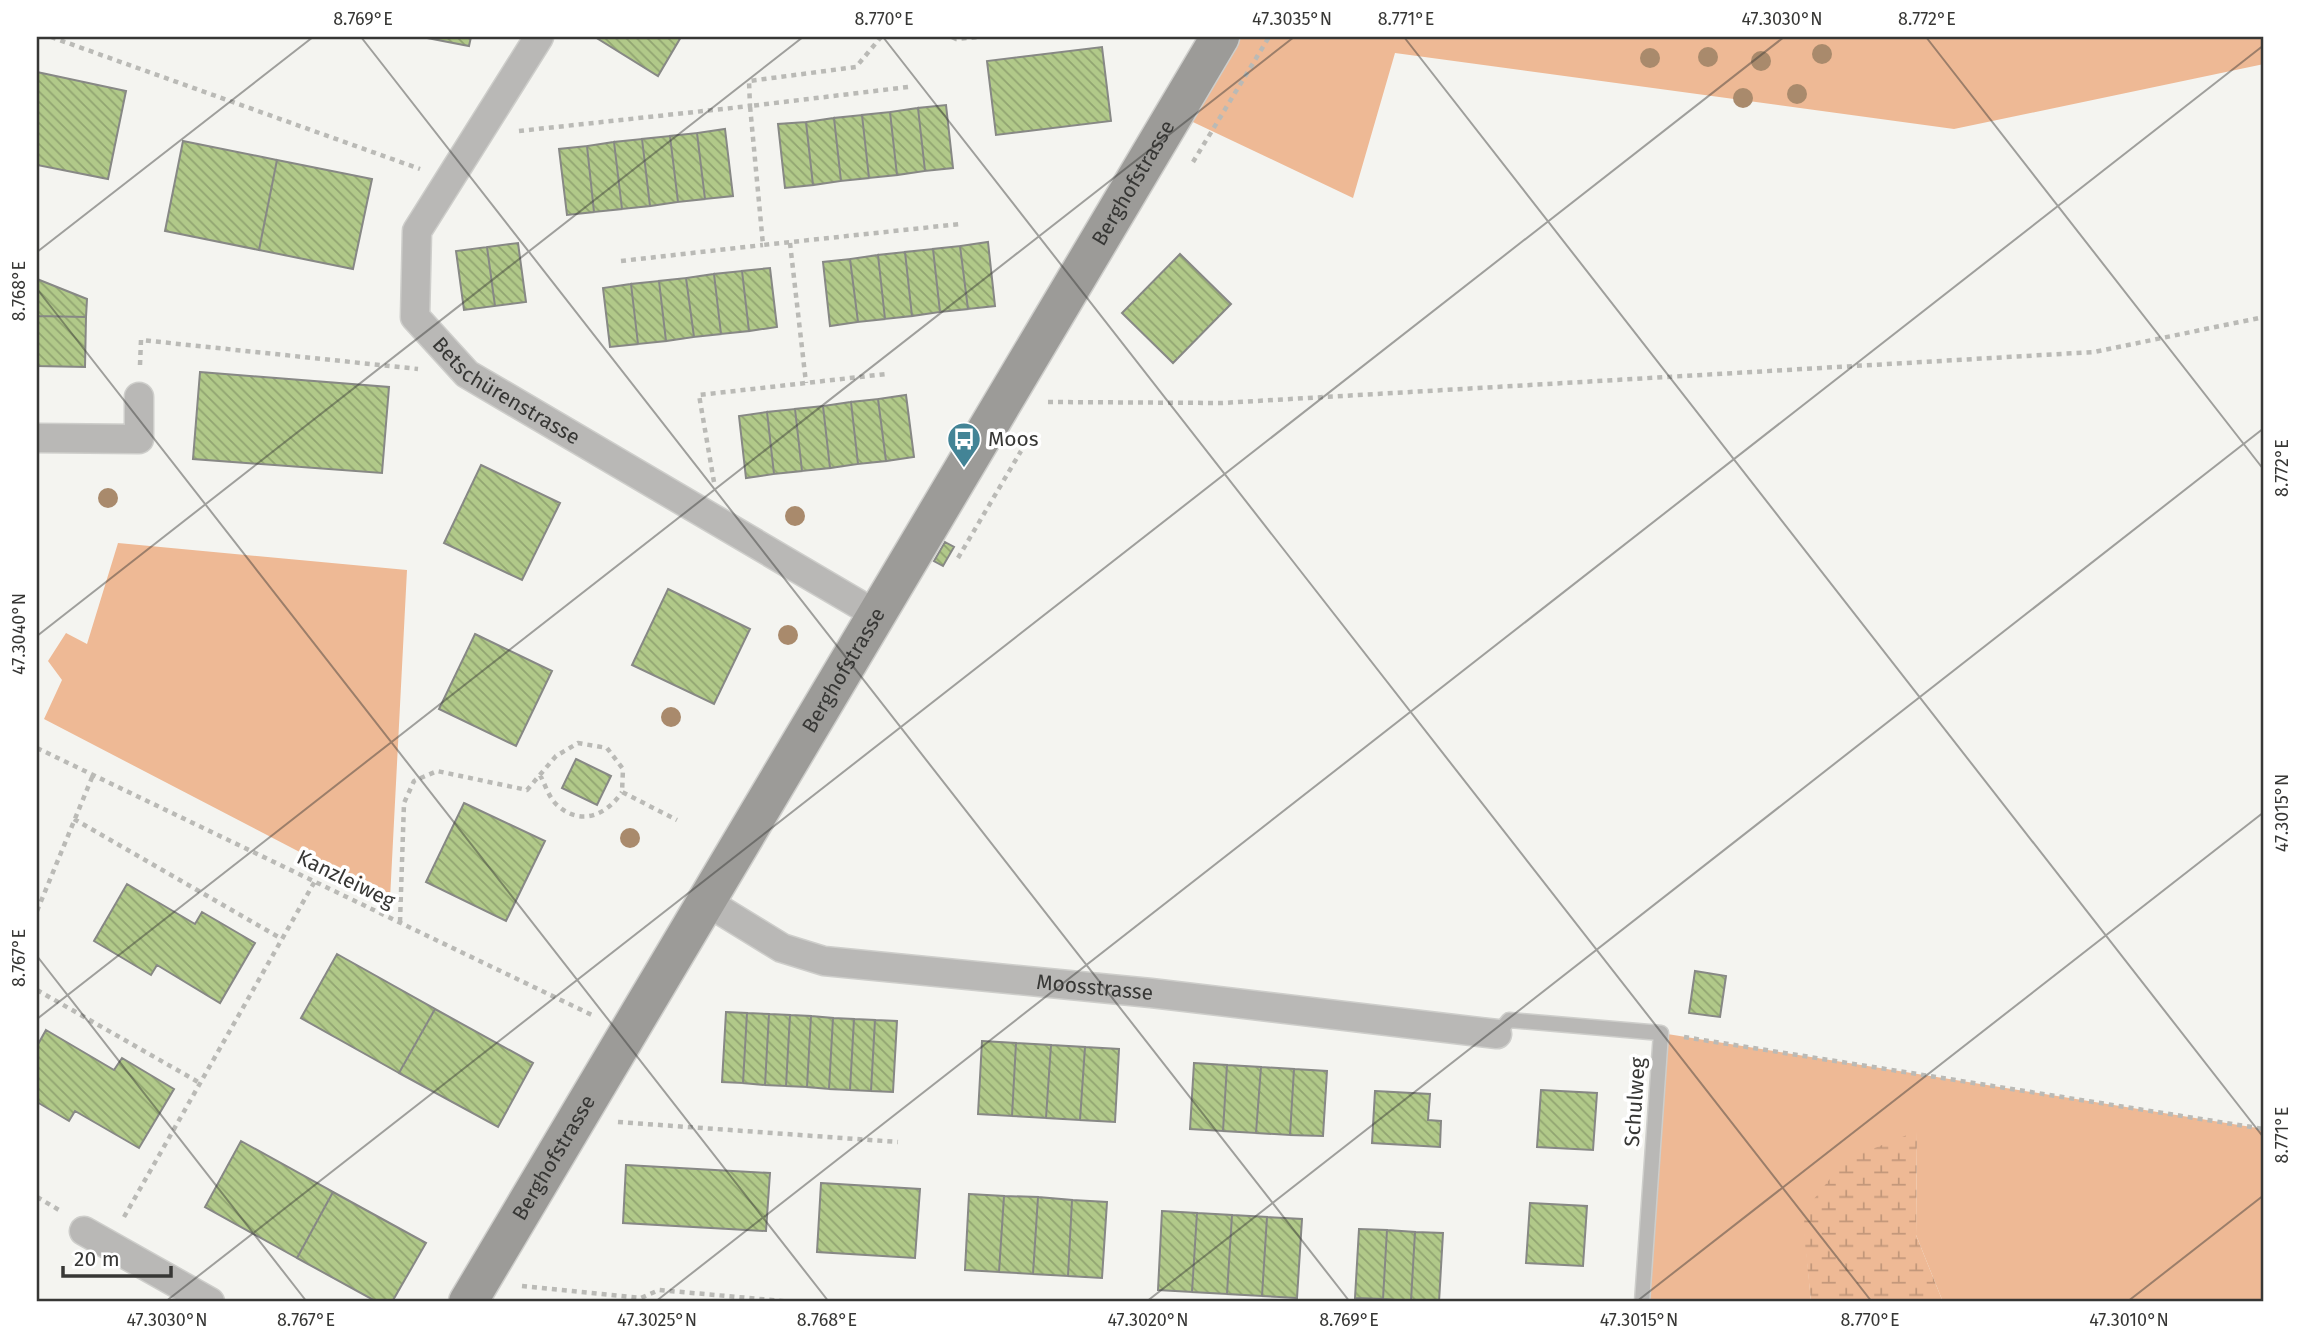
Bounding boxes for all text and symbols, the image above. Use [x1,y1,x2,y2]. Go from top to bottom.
text: 8.769°E [333,8,393,30]
text: 8.770°E [854,8,914,30]
text: 47.3035°N [1252,8,1332,30]
text: 8.771°E [1378,8,1434,30]
text: 47.3030°N [1741,8,1823,30]
text: 8.772°E [1898,8,1956,30]
street label: Berghofstrasse [1086,115,1181,250]
text: 8.768°E [8,261,30,321]
street label: Betschürenstrasse [427,332,585,450]
bus stop icon: Moos [945,420,983,469]
place label: Moos [988,426,1039,452]
text: 8.772°E [2271,439,2293,497]
text: 47.3040°N [8,593,30,675]
street label: Berghofstrasse [796,603,891,738]
text: 47.3015°N [2271,774,2293,852]
street label: Kanzleiweg [293,844,399,914]
text: 8.767°E [8,929,30,987]
street label: Moosstrasse [1035,969,1154,1006]
street label: Schulweg [1619,1056,1651,1148]
street label: Berghofstrasse [507,1090,601,1225]
text: 8.771°E [2271,1107,2293,1163]
scale bar [63,1234,172,1278]
text: 20 m [74,1246,120,1272]
text: 47.3030°N [126,1309,208,1331]
text: 8.767°E [277,1309,335,1331]
text: 47.3025°N [617,1309,697,1331]
text: 8.768°E [797,1309,857,1331]
text: 47.3020°N [1107,1309,1189,1331]
text: 8.769°E [1319,1309,1379,1331]
text: 47.3015°N [1600,1309,1678,1331]
text: 8.770°E [1840,1309,1900,1331]
text: 47.3010°N [2089,1309,2169,1331]

